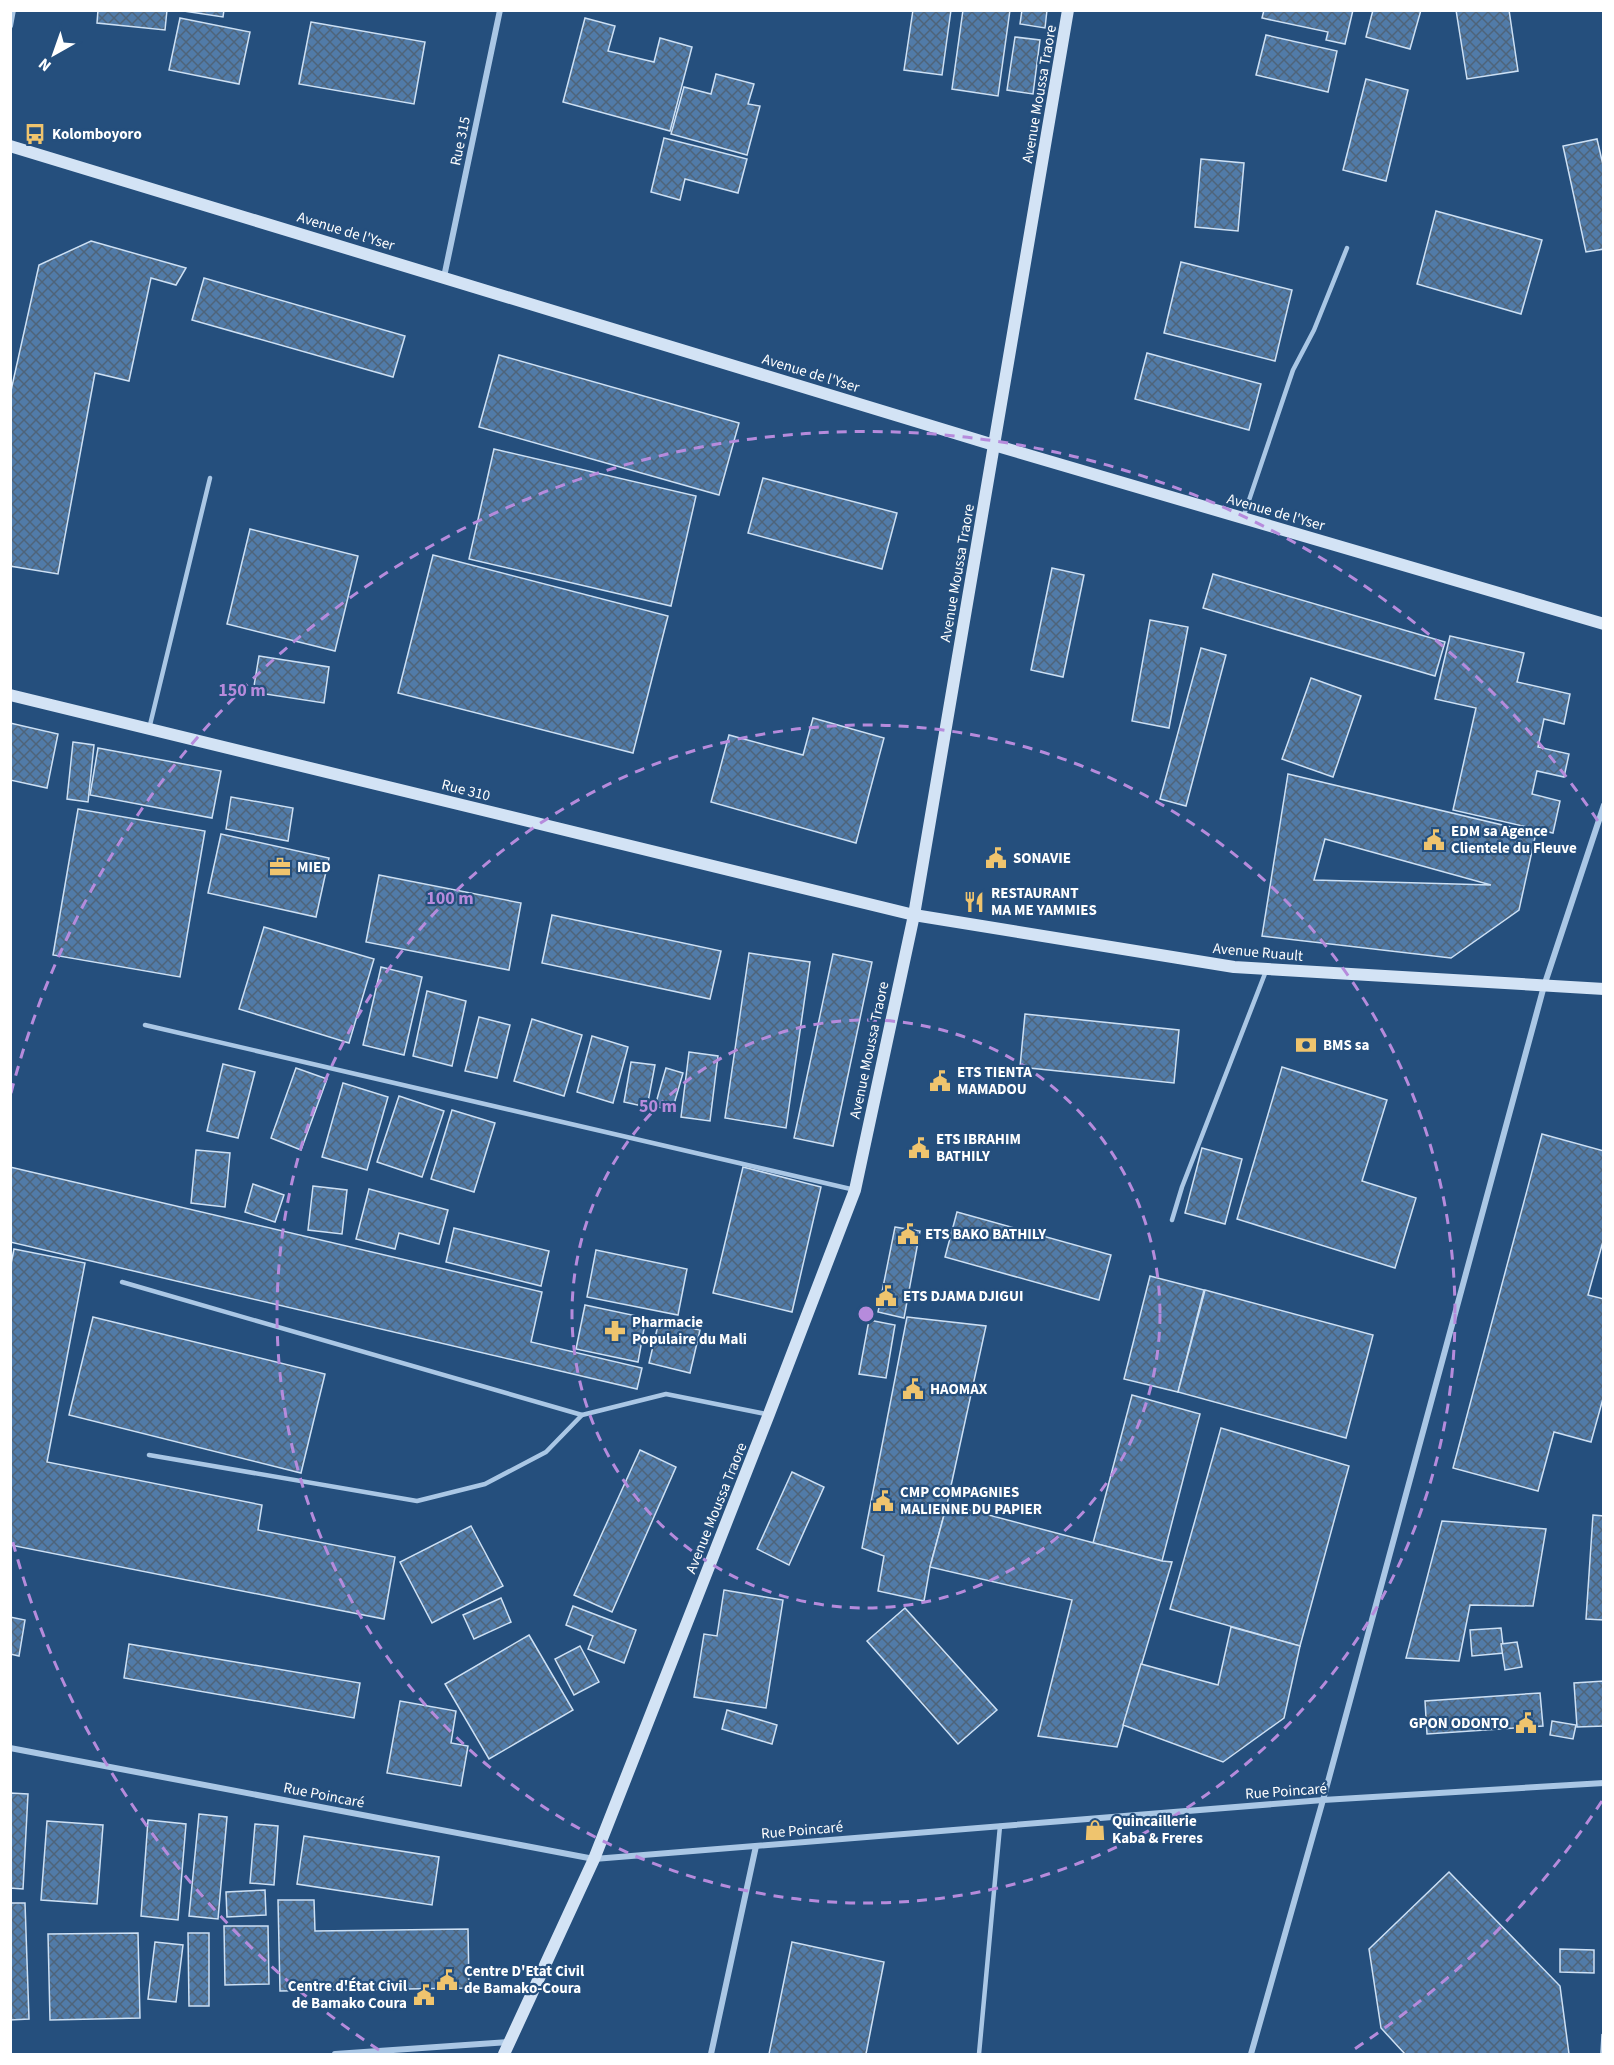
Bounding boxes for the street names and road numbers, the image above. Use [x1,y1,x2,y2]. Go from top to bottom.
street label: Avenue Moussa Traore [1017,23,1062,165]
street label: Rue 315 [445,115,476,168]
street label: Avenue de l'Yser [294,207,398,257]
street label: Avenue de l'Yser [759,349,863,399]
street label: Avenue de l'Yser [1224,488,1328,537]
street label: Avenue Moussa Traore [935,502,980,644]
street label: Rue 310 [439,774,492,807]
street label: Avenue Ruault [1212,938,1304,967]
street label: Avenue Moussa Traore [845,979,894,1121]
street label: Avenue Moussa Traore [681,1439,752,1577]
street label: Rue Poincaré [282,1777,366,1814]
street label: Rue Poincaré [1244,1778,1328,1805]
street label: Rue Poincaré [760,1816,844,1845]

